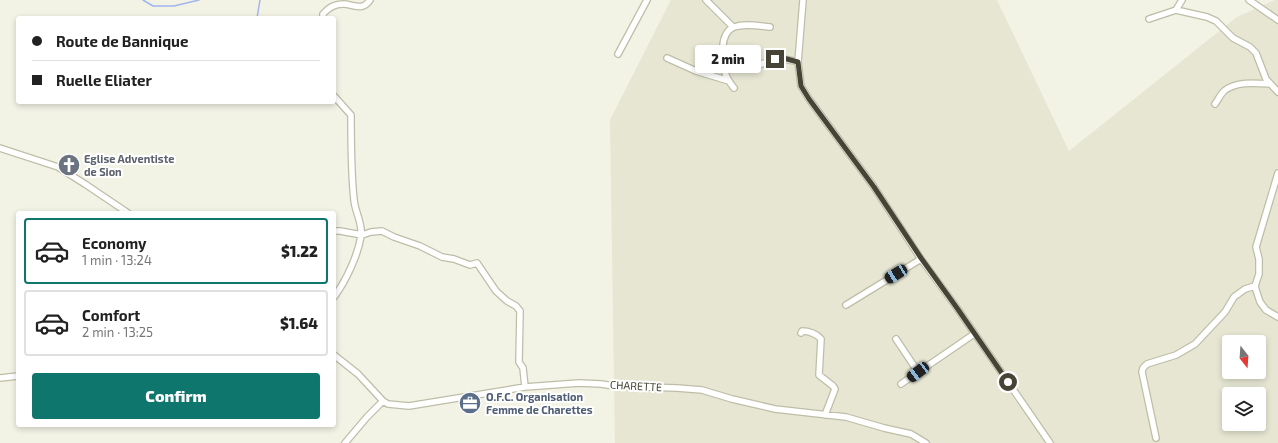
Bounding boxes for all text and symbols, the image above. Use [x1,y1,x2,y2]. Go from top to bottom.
text: Route de Bannique [56,32,188,50]
callout: 2 min [695,45,761,73]
route end [766,50,784,68]
text: 2 min [711,51,745,67]
text: Ruelle Eliater [56,71,152,89]
church icon: Eglise Adventiste de Sion [56,152,82,178]
place label: Eglise Adventiste de Sion [84,152,174,178]
icon: car [34,233,70,269]
text: Economy [82,234,147,252]
text: $1.22 [281,242,318,260]
text: 1 min · 13:24 [82,252,152,268]
car [883,263,909,285]
icon: car [34,305,70,341]
text: Comfort [82,306,140,324]
text: $1.64 [280,314,318,332]
text: 2 min · 13:25 [82,324,153,340]
north arrow [1222,335,1266,379]
map controls [1222,335,1266,431]
car [905,360,931,384]
button: Confirm [32,373,320,419]
route start [999,373,1017,391]
street label: CHARETTE [610,378,663,393]
button: layers [1222,387,1266,431]
office icon: O.F.C. Organisation Femme de Charettes [457,390,483,416]
place label: O.F.C. Organisation Femme de Charettes [486,390,593,416]

